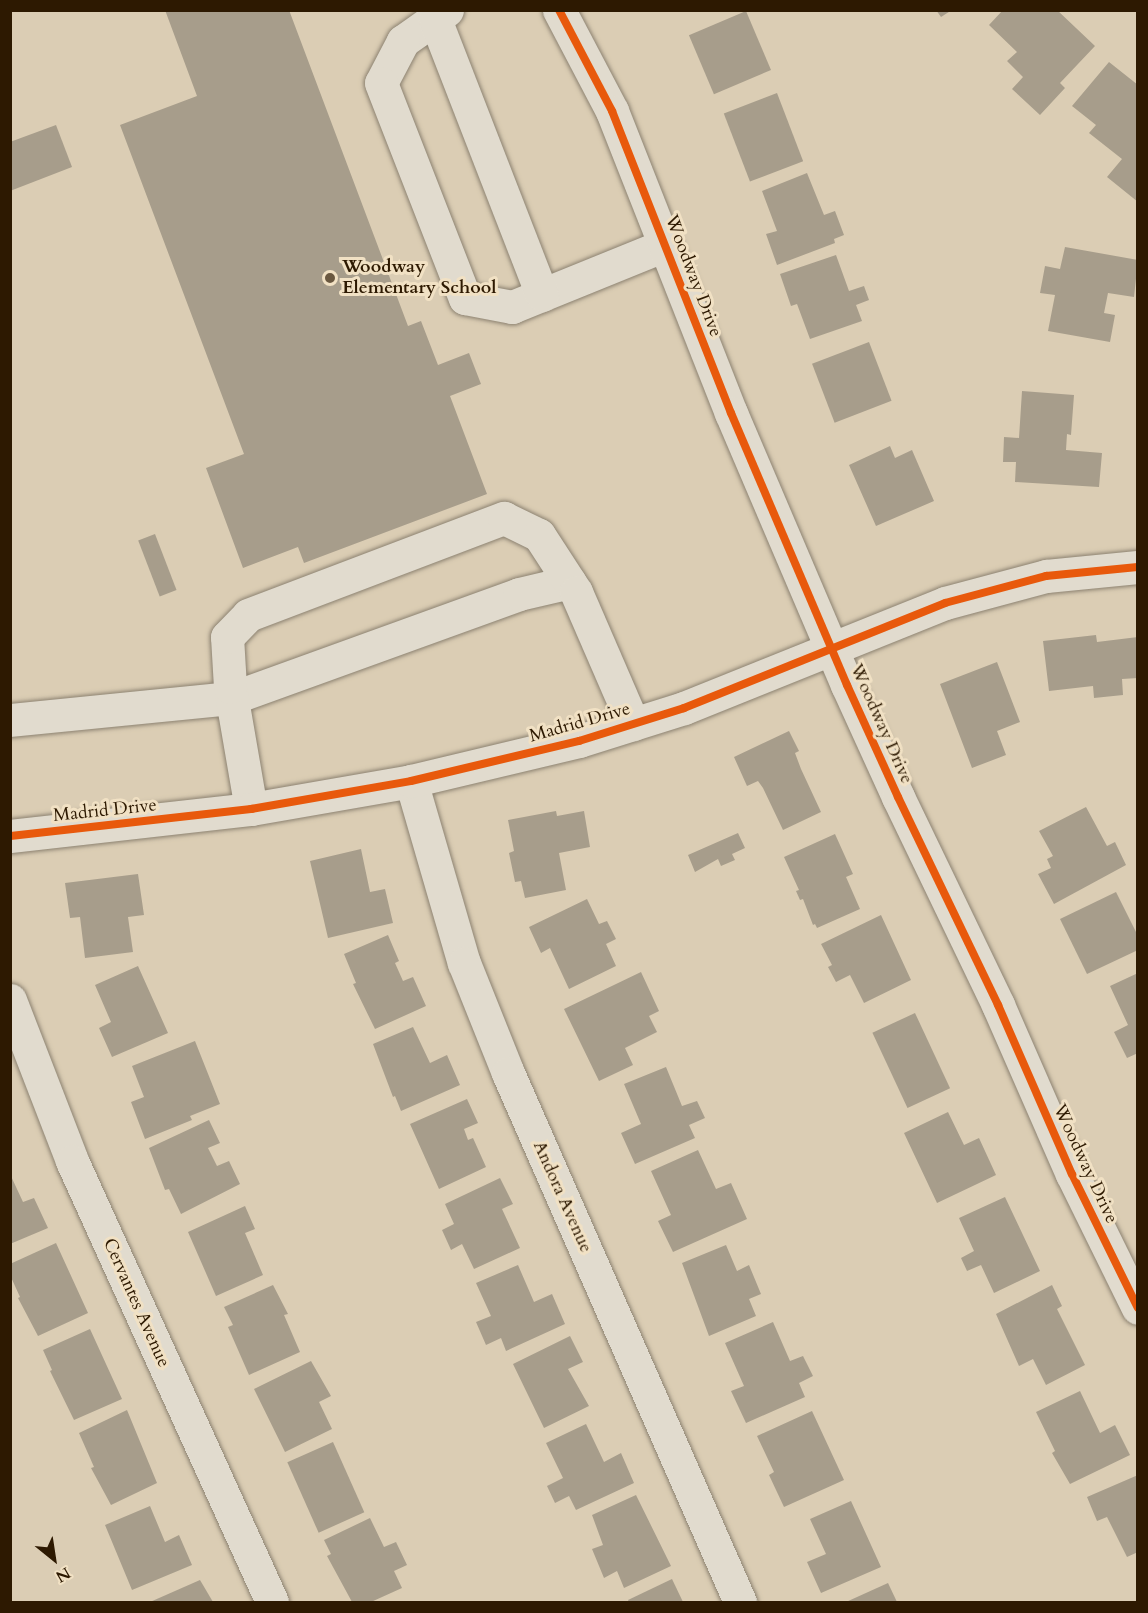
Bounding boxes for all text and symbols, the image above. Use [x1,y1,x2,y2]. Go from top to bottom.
street label: Woodway Drive [660,212,726,340]
place label: Woodway Elementary School [342,257,496,300]
marker: Woodway Elementary School [323,271,337,285]
street label: Woodway Drive [845,661,917,787]
street label: Madrid Drive [527,698,633,748]
street label: Madrid Drive [52,795,158,827]
street label: Woodway Drive [1048,1101,1122,1227]
street label: Andora Avenue [528,1138,596,1256]
street label: Cervantes Avenue [98,1235,174,1371]
north arrow [24,1529,84,1589]
text: N [51,1562,75,1588]

